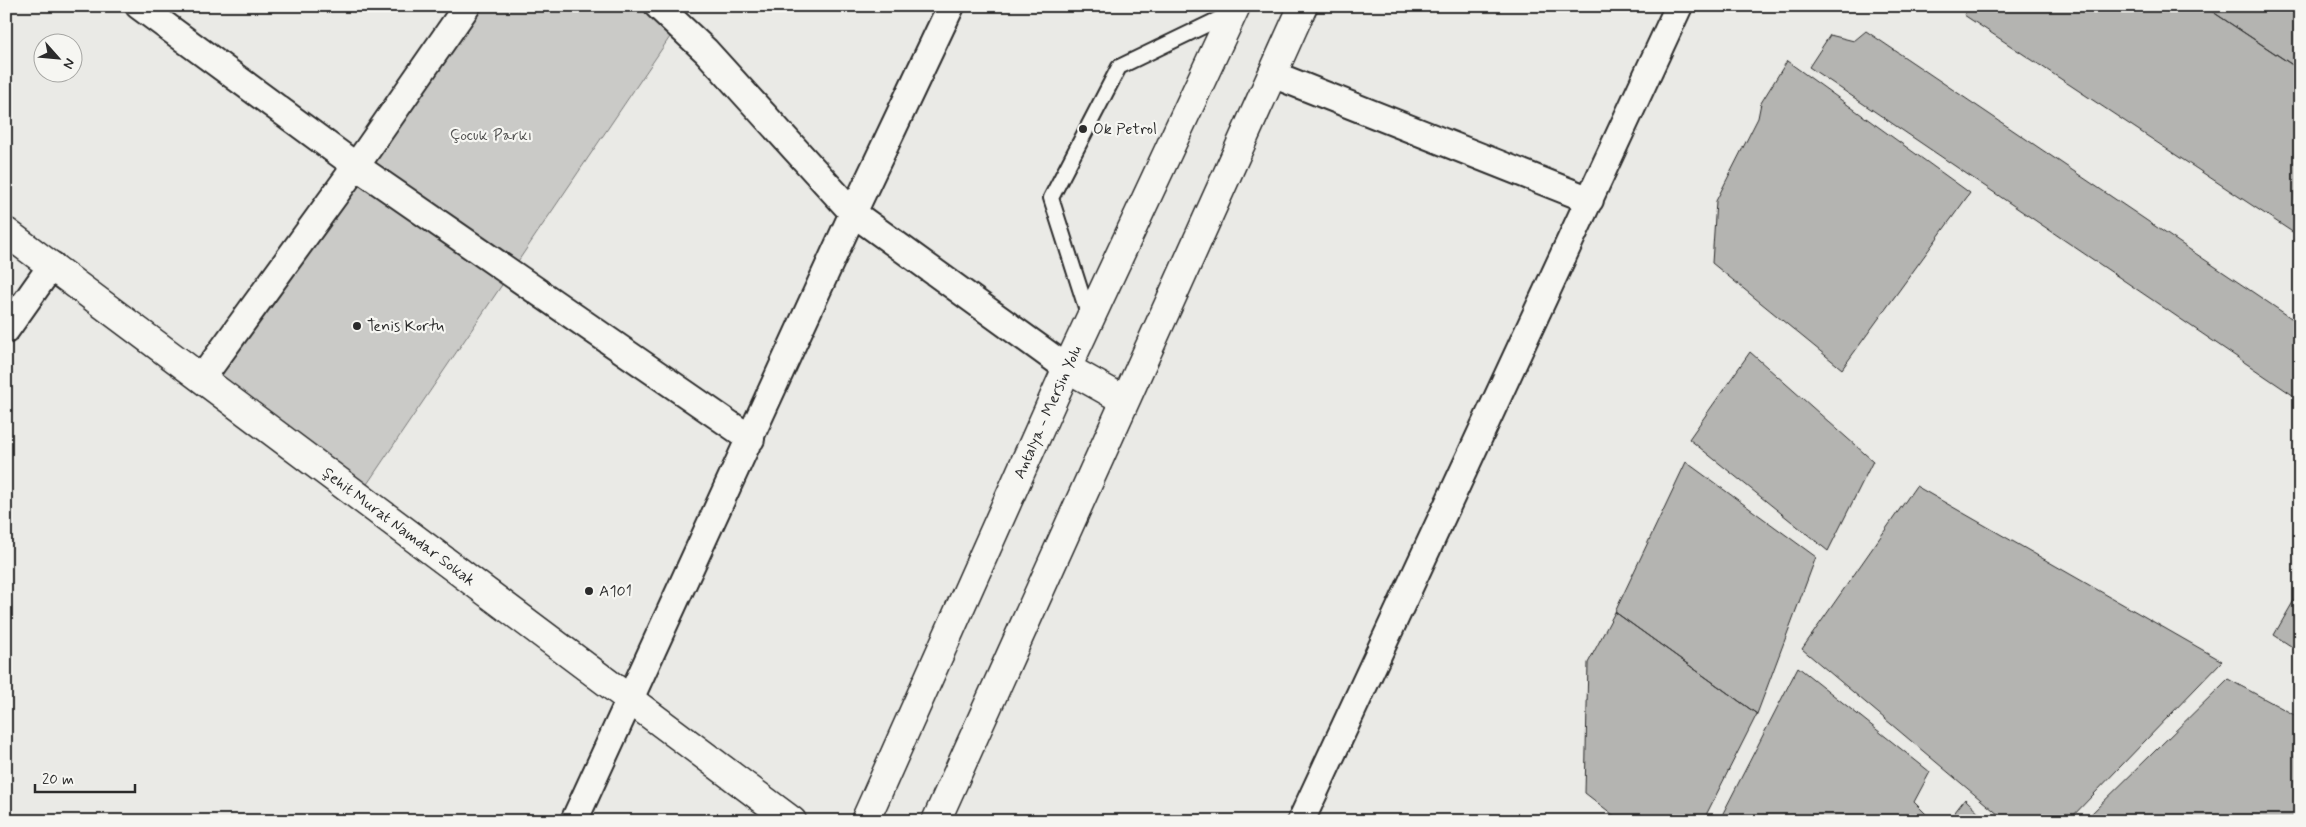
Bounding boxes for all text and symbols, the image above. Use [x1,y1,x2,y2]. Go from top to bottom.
north arrow [32,32,82,82]
text: N [59,55,79,72]
place label: Ok Petrol [1093,119,1157,140]
marker: Ok Petrol [1077,123,1089,135]
park label: Çocuk Parkı [450,125,532,146]
place label: Tenis Kortu [367,316,445,337]
marker: Tenis Kortu [351,320,363,332]
street label: Antalya - Mersin Yolu [1009,342,1087,482]
street label: Şehit Murat Namdar Sokak [318,462,480,591]
place label: A101 [599,581,632,602]
marker: A101 [583,585,595,597]
scale bar [35,762,135,794]
text: 20 m [42,770,74,790]

